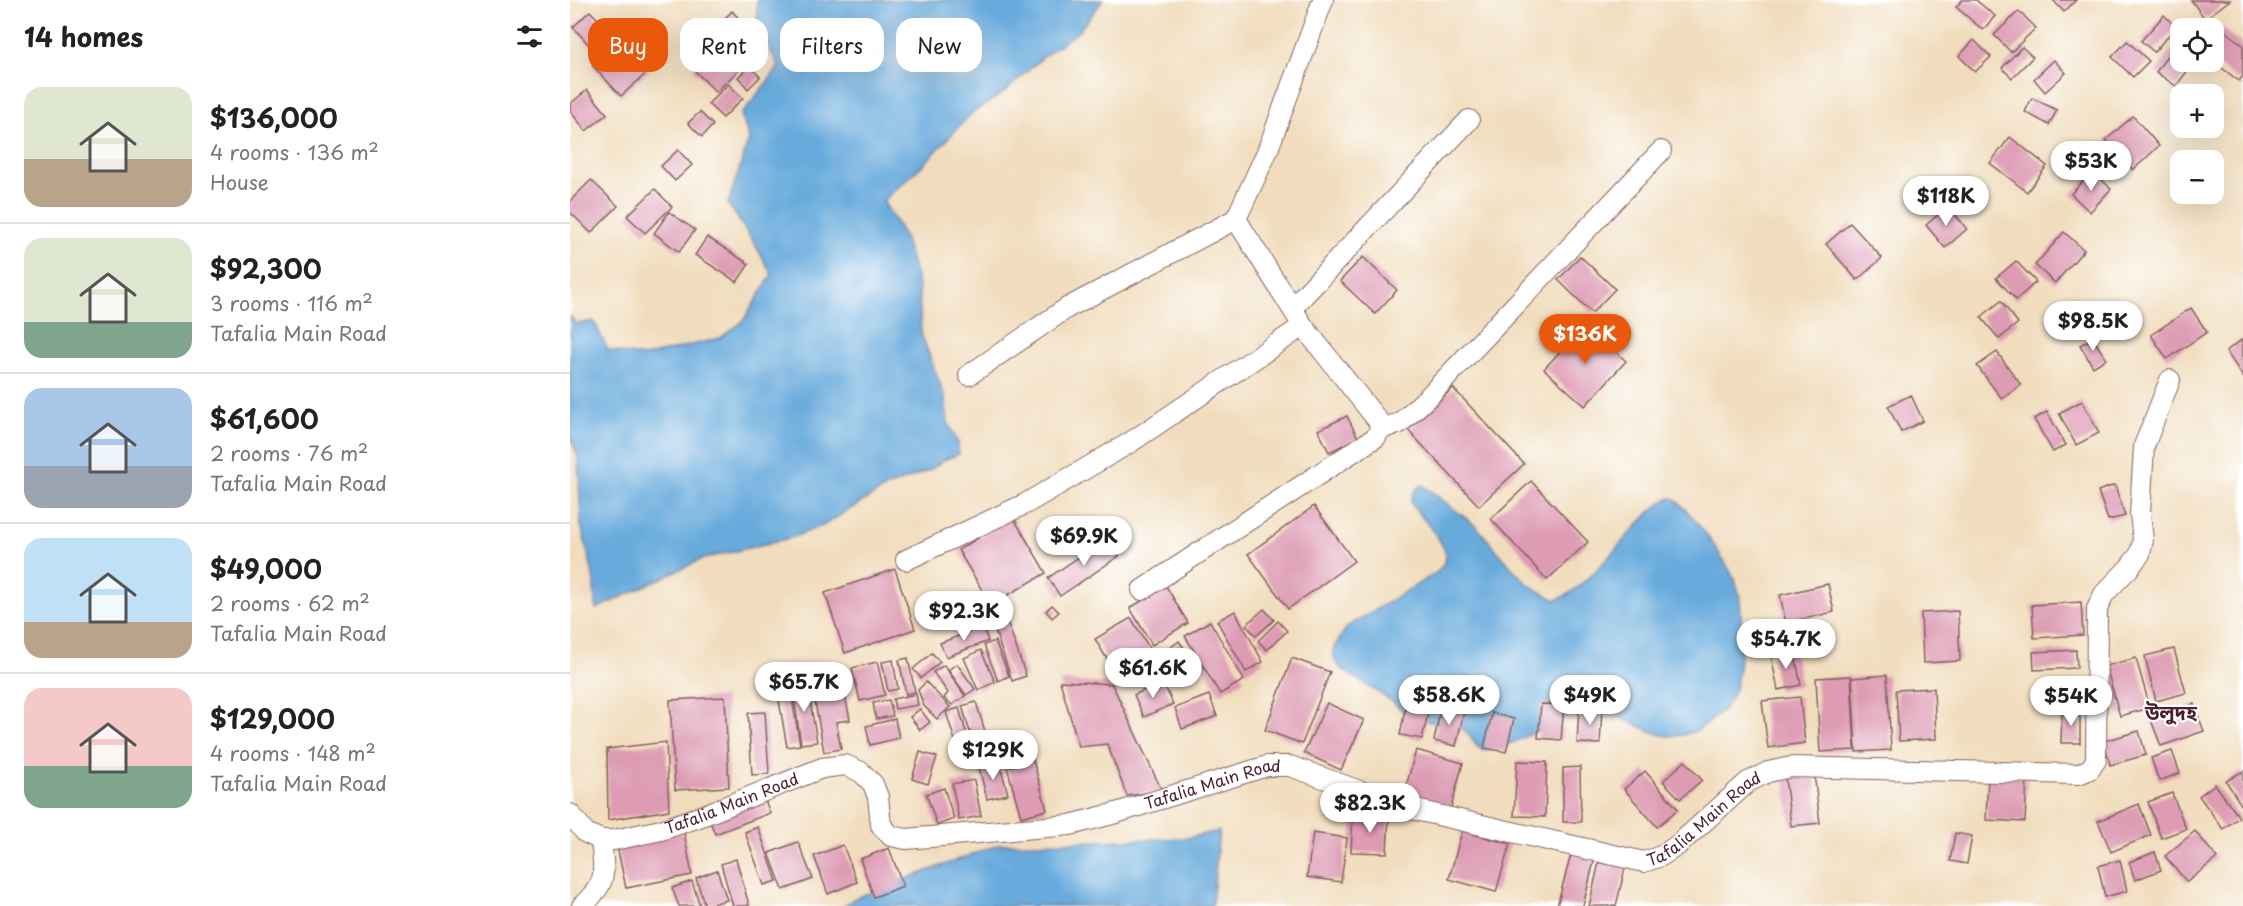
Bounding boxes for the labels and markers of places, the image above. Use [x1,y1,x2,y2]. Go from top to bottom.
pin: $53K [2055,141,2127,192]
pin: $118K [1904,176,1988,227]
pin: $98.5K [2044,301,2142,352]
pin: $136K [1543,314,1627,365]
pin: $69.9K [1035,516,1133,567]
pin: $92.3K [915,591,1013,642]
pin: $54.7K [1737,619,1835,670]
pin: $61.6K [1104,648,1202,699]
pin: $65.7K [755,662,853,713]
pin: $58.6K [1400,675,1498,726]
pin: $49K [1554,675,1626,726]
pin: $54K [2035,676,2107,727]
pin: $129K [951,730,1035,781]
pin: $82.3K [1321,783,1419,834]

